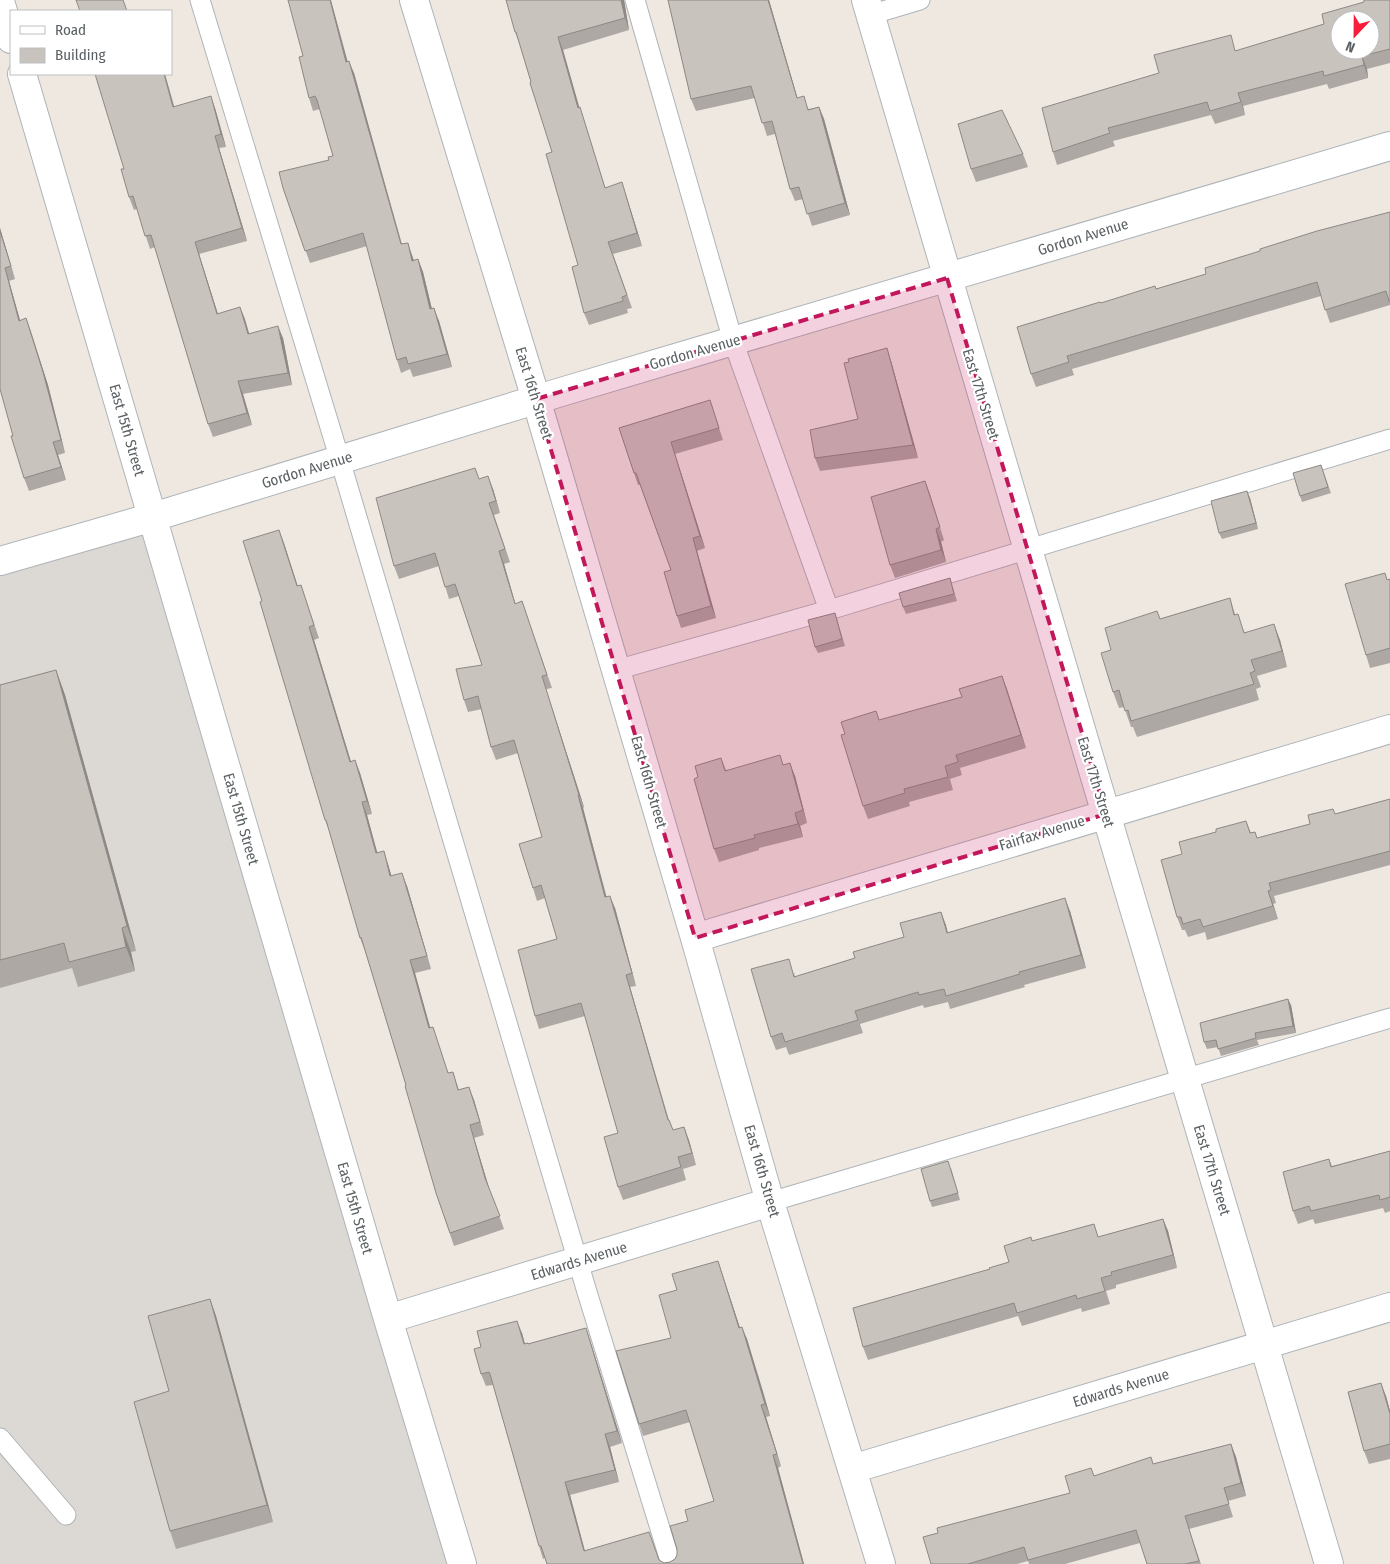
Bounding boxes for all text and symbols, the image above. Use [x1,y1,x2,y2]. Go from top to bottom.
legend [10,10,172,75]
north arrow [1330,10,1380,60]
text: Road [55,21,86,39]
text: N [1343,37,1357,56]
text: Building [55,46,106,64]
street label: Gordon Avenue [1036,215,1130,259]
street label: Gordon Avenue [647,330,743,374]
street label: East 16th Street [511,345,557,441]
street label: East 17th Street [959,346,1003,442]
street label: East 15th Street [105,382,149,478]
street label: Gordon Avenue [260,448,354,492]
street label: East 16th Street [627,734,671,830]
street label: East 17th Street [1074,734,1118,830]
street label: East 15th Street [219,771,263,867]
street label: Fairfax Avenue [997,811,1087,855]
street label: East 17th Street [1190,1122,1234,1218]
street label: East 16th Street [740,1123,784,1219]
street label: East 15th Street [333,1160,377,1256]
street label: Edwards Avenue [529,1238,629,1284]
street label: Edwards Avenue [1071,1365,1171,1411]

